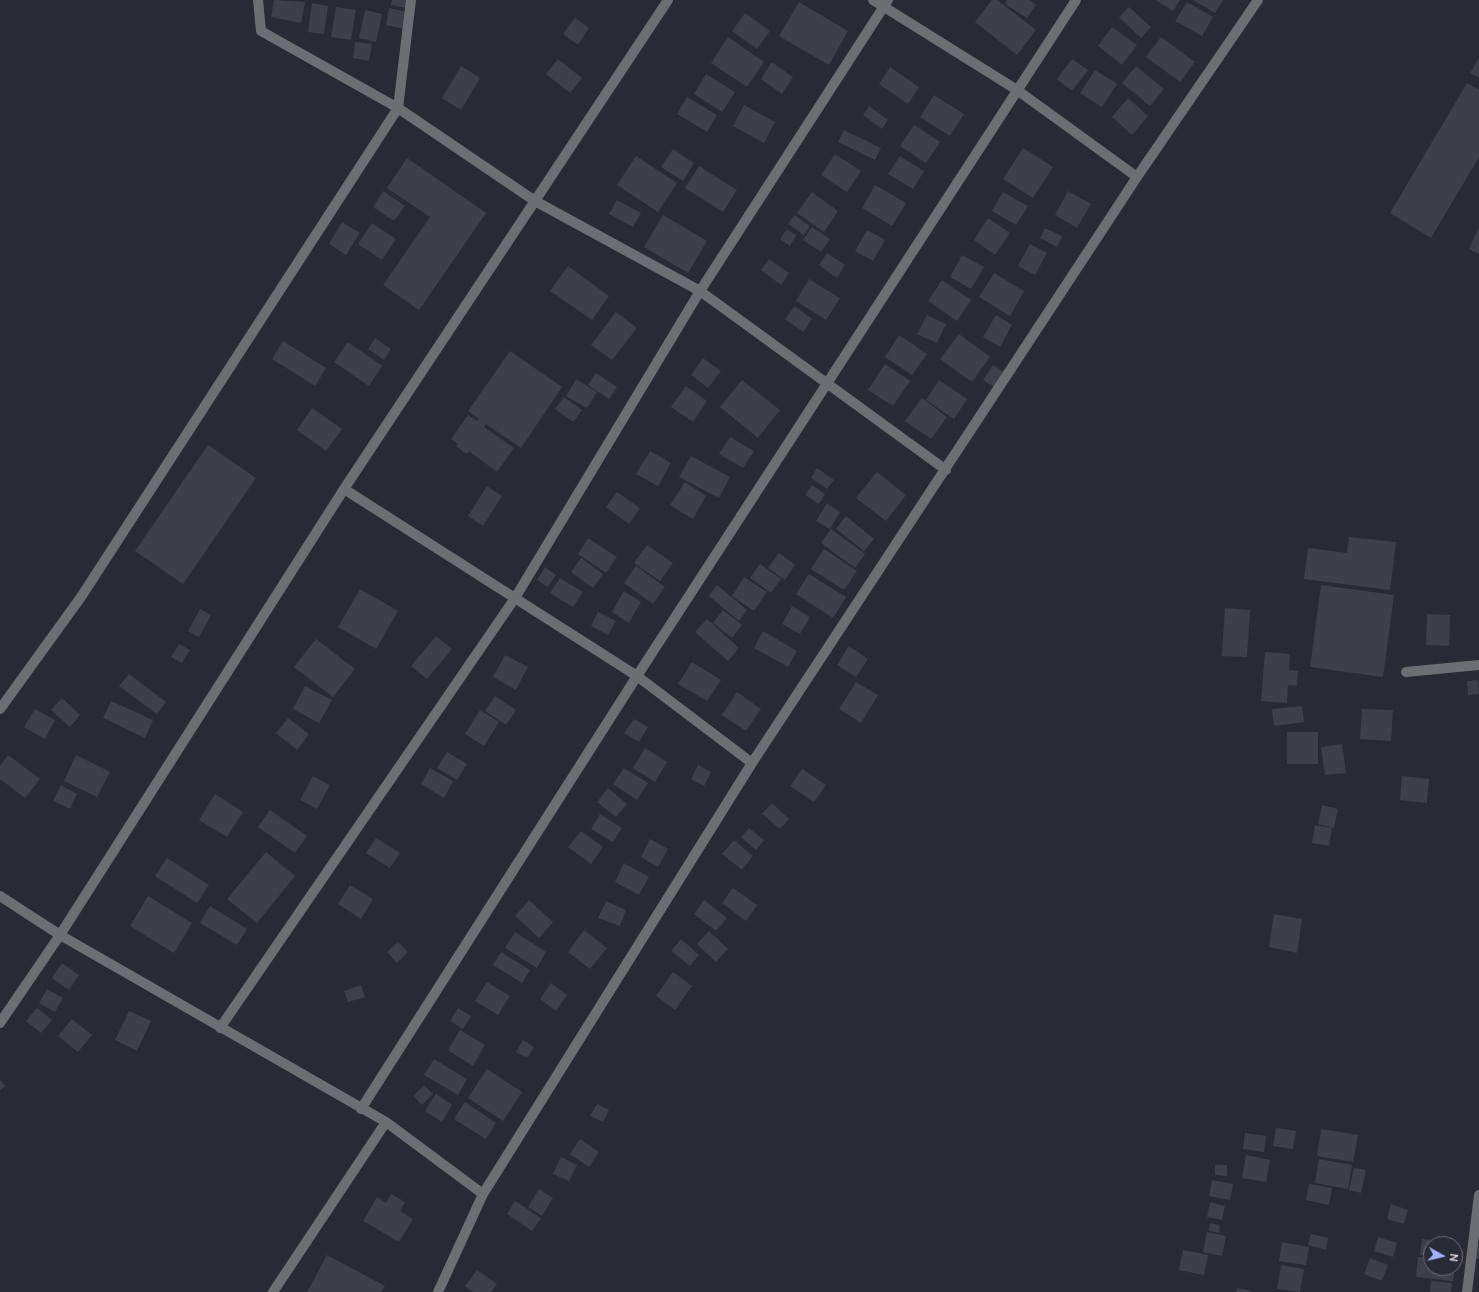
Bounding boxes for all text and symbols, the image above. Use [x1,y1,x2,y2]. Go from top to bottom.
north arrow [1423,1236,1463,1276]
text: N [1447,1253,1460,1262]

